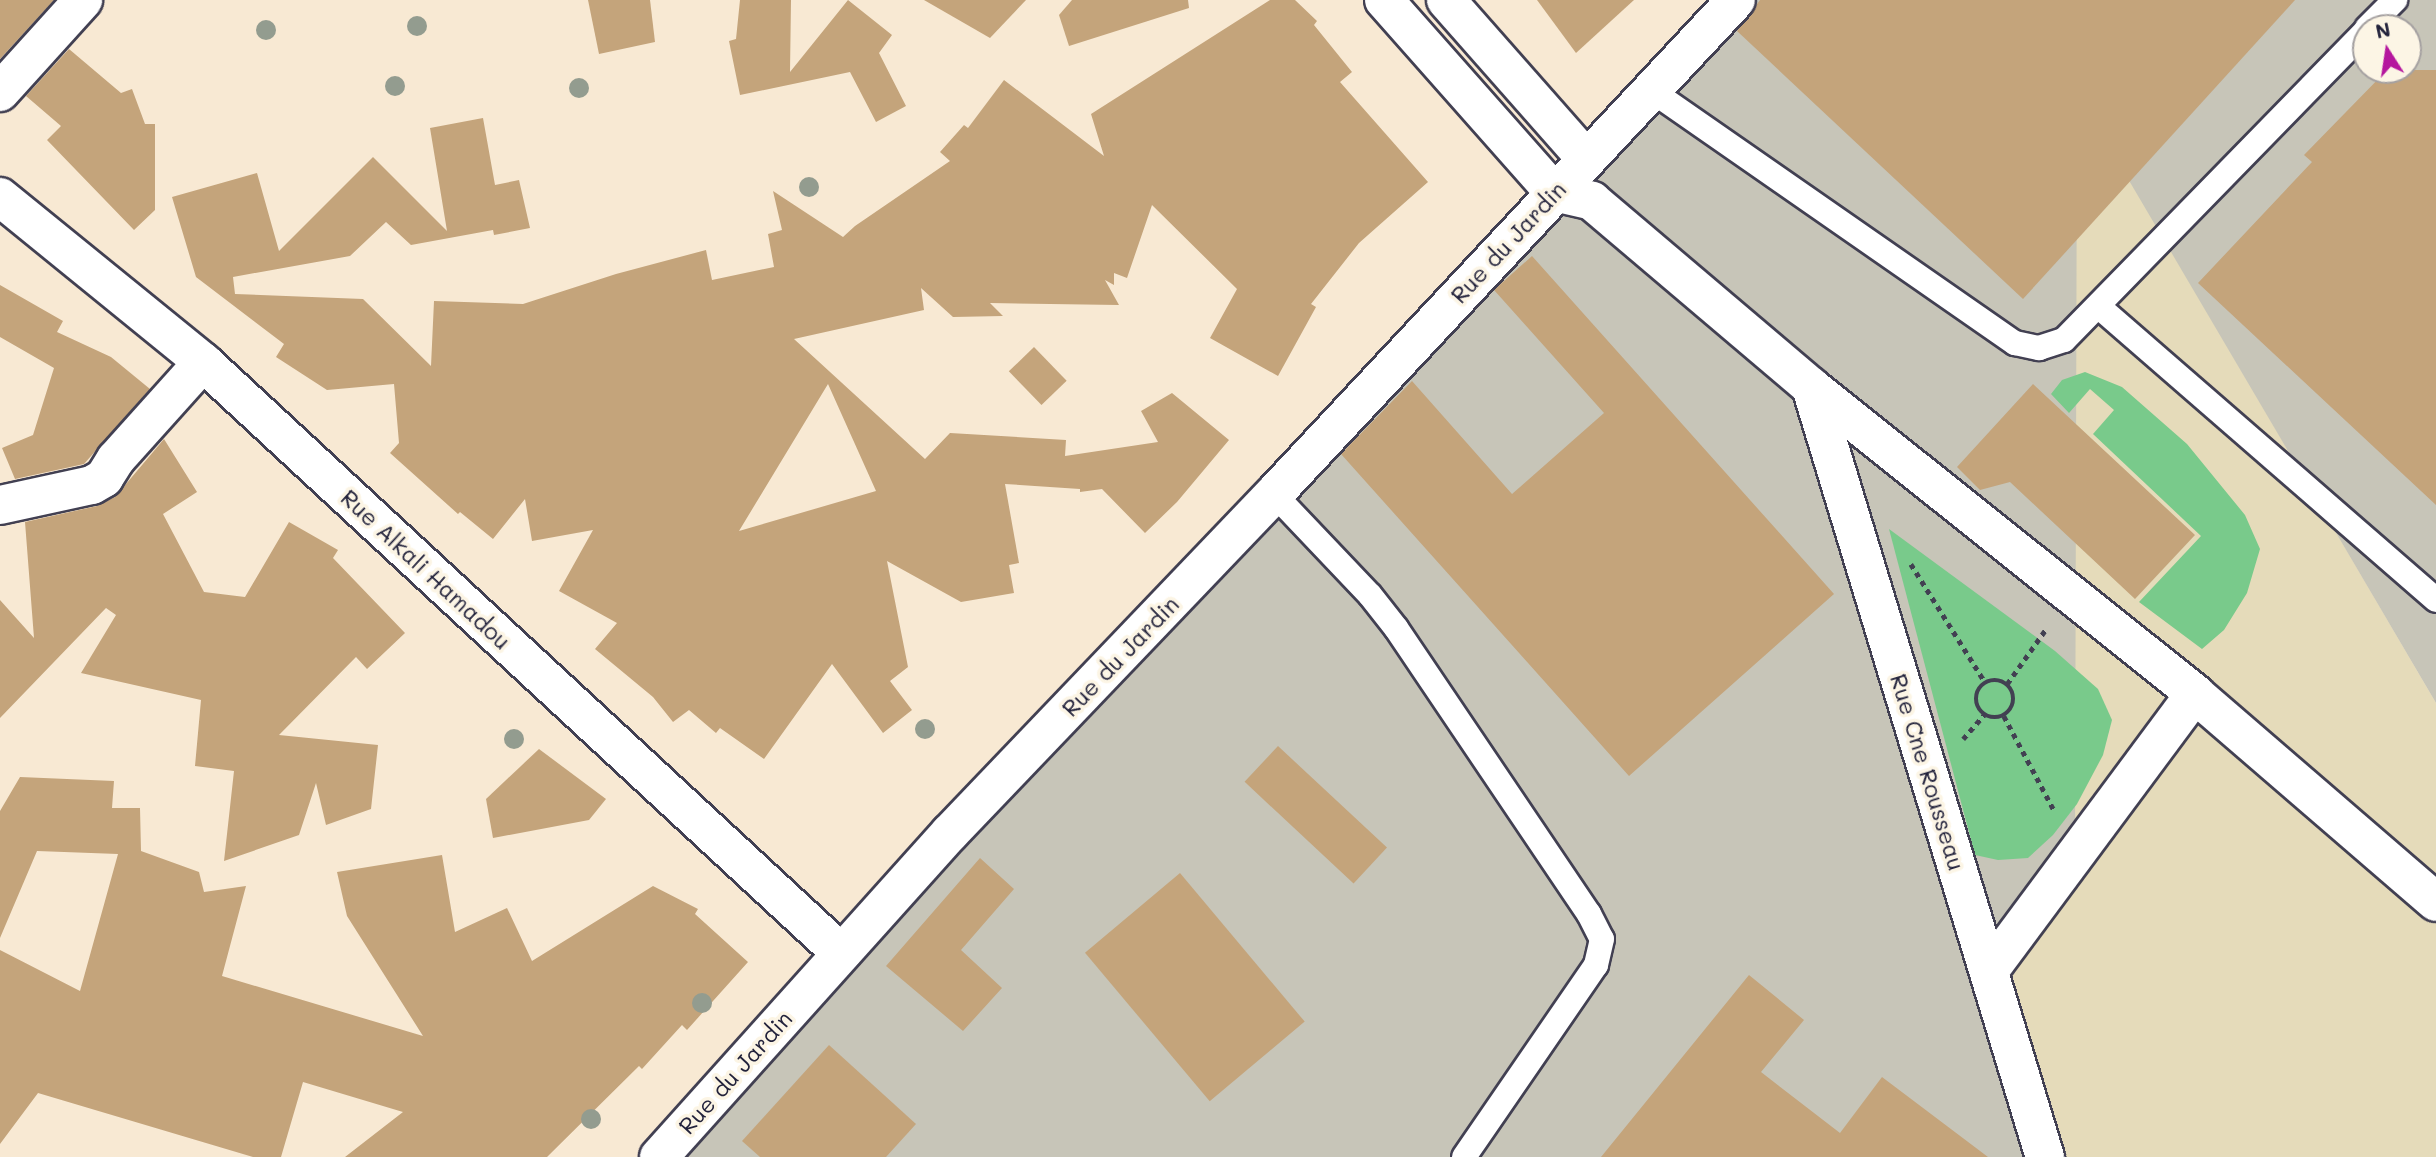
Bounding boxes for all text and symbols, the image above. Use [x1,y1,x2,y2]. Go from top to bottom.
north arrow [2352,14,2422,84]
text: N [2373,16,2393,44]
street label: Rue du Jardin [1445,175,1571,309]
street label: Rue Alkali Hamadou [336,483,516,655]
street label: Rue du Jardin [1056,590,1184,722]
street label: Rue Cne Rousseau [1885,670,1971,874]
street label: Rue du Jardin [672,1005,798,1139]

